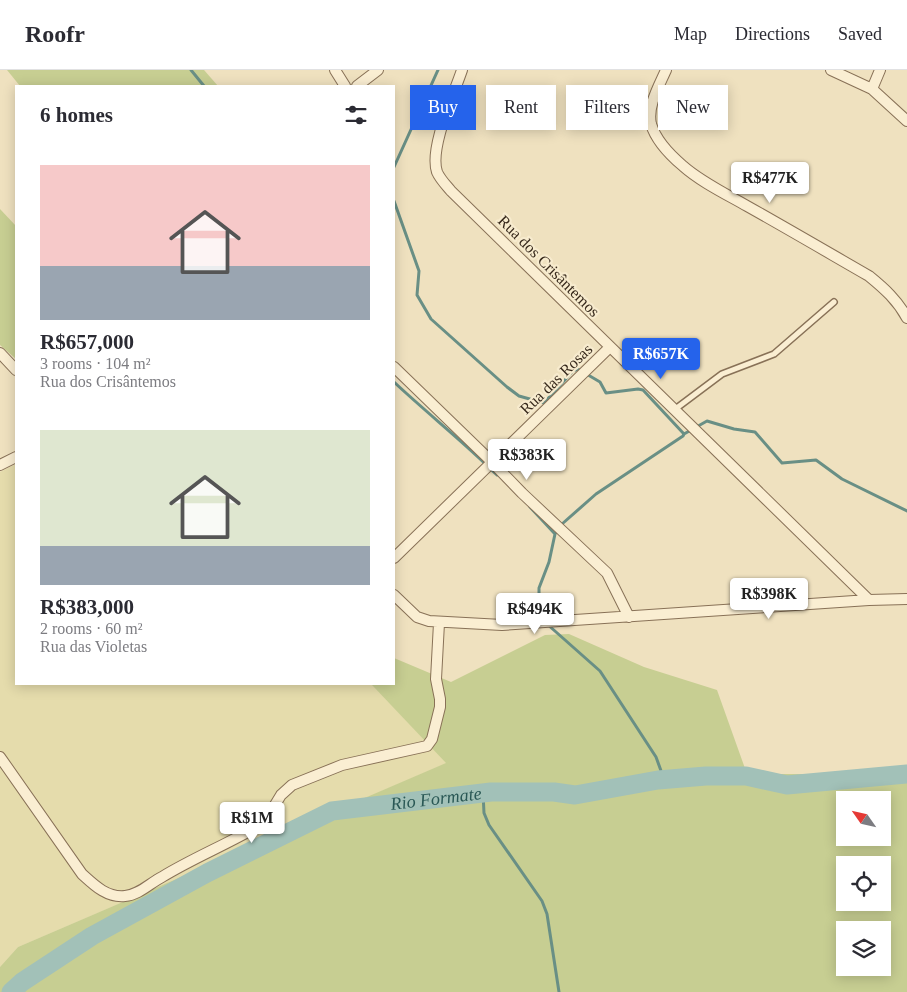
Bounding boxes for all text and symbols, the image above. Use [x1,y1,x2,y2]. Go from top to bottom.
text: Roofr [25,21,85,47]
text: Map [674,24,707,44]
text: Directions [735,24,810,44]
text: Saved [838,24,882,44]
chip: Buy [410,85,476,130]
chip: Rent [486,85,556,130]
chip: Filters [566,85,648,130]
chip: New [658,85,728,130]
icon: filters [342,101,370,129]
text: 6 homes [40,103,113,127]
pin: R$477K [729,162,811,204]
text: R$477K [742,169,798,186]
icon: home [160,197,250,287]
street label: Rua dos Crisântemos [495,212,603,320]
text: R$657,000 [40,330,134,354]
pin: R$657K [620,338,702,380]
street label: Rua das Rosas [517,340,595,418]
text: R$657K [633,345,689,362]
text: 3 rooms · 104 m² [40,355,151,372]
text: Rua dos Crisântemos [40,373,176,390]
pin: R$383K [486,438,568,481]
text: R$383K [499,446,555,463]
icon: home [160,462,250,552]
pin: R$398K [728,578,810,620]
text: R$398K [741,585,797,602]
pin: R$494K [494,592,576,635]
text: R$383,000 [40,595,134,619]
text: R$494K [507,600,563,617]
text: 2 rooms · 60 m² [40,620,143,637]
text: Rua das Violetas [40,638,147,655]
water label: Rio Formate [388,783,483,814]
north arrow [836,791,891,846]
map controls [836,791,891,976]
pin: R$1M [222,802,282,844]
text: R$1M [231,809,273,826]
button: locate [836,856,891,911]
button: layers [836,921,891,976]

